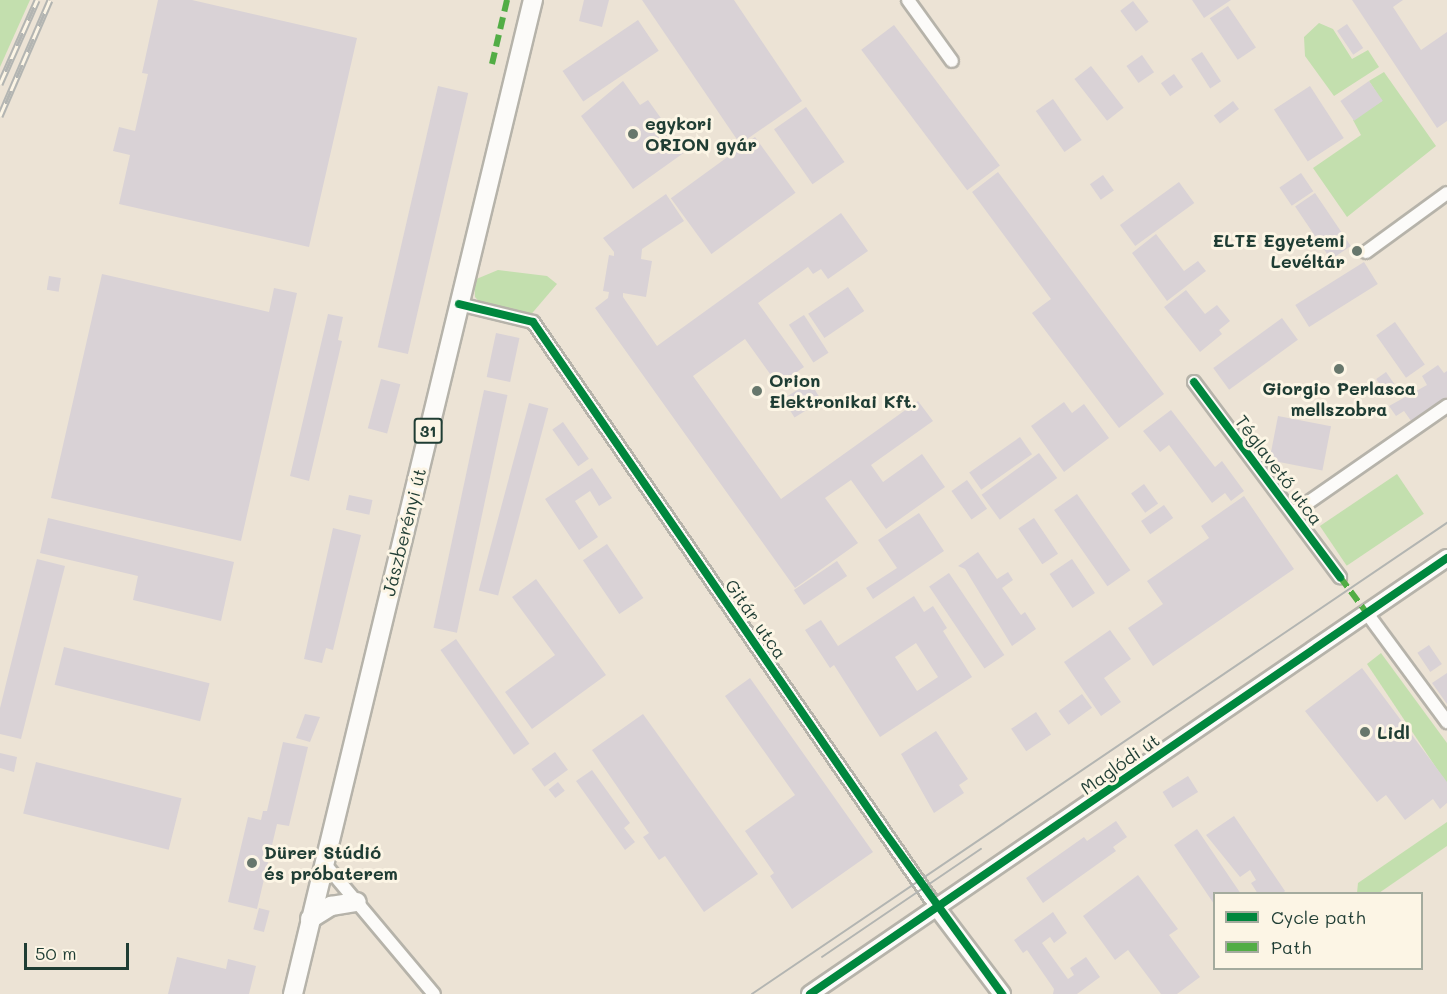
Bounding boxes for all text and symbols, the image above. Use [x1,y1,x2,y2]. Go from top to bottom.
place label: egykori ORION gyár [645,113,757,156]
marker: egykori ORION gyár [626,127,640,141]
place label: ELTE Egyetemi Levéltár [1213,230,1345,272]
marker: ELTE Egyetemi Levéltár [1350,244,1364,258]
marker: Giorgio Perlasca mellszobra [1332,362,1346,376]
place label: Orion Elektronikai Kft. [769,370,917,412]
place label: Giorgio Perlasca mellszobra [1262,378,1416,420]
marker: Orion Elektronikai Kft. [750,384,764,398]
street label: Téglavető utca [1231,411,1327,529]
road number: 31 [413,418,443,444]
street label: Jászberényi út [378,466,430,598]
street label: Gitár utca [721,575,791,663]
place label: Lidl [1377,721,1410,743]
marker: Lidl [1358,725,1372,739]
street label: Maglódi út [1076,729,1164,799]
place label: Dürer Stúdió és próbaterem [264,842,398,884]
marker: Dürer Stúdió és próbaterem [245,856,259,870]
legend [1213,892,1423,970]
text: Cycle path [1271,905,1366,929]
scale bar [27,931,132,969]
text: Path [1271,935,1311,959]
text: 50 m [35,941,77,965]

